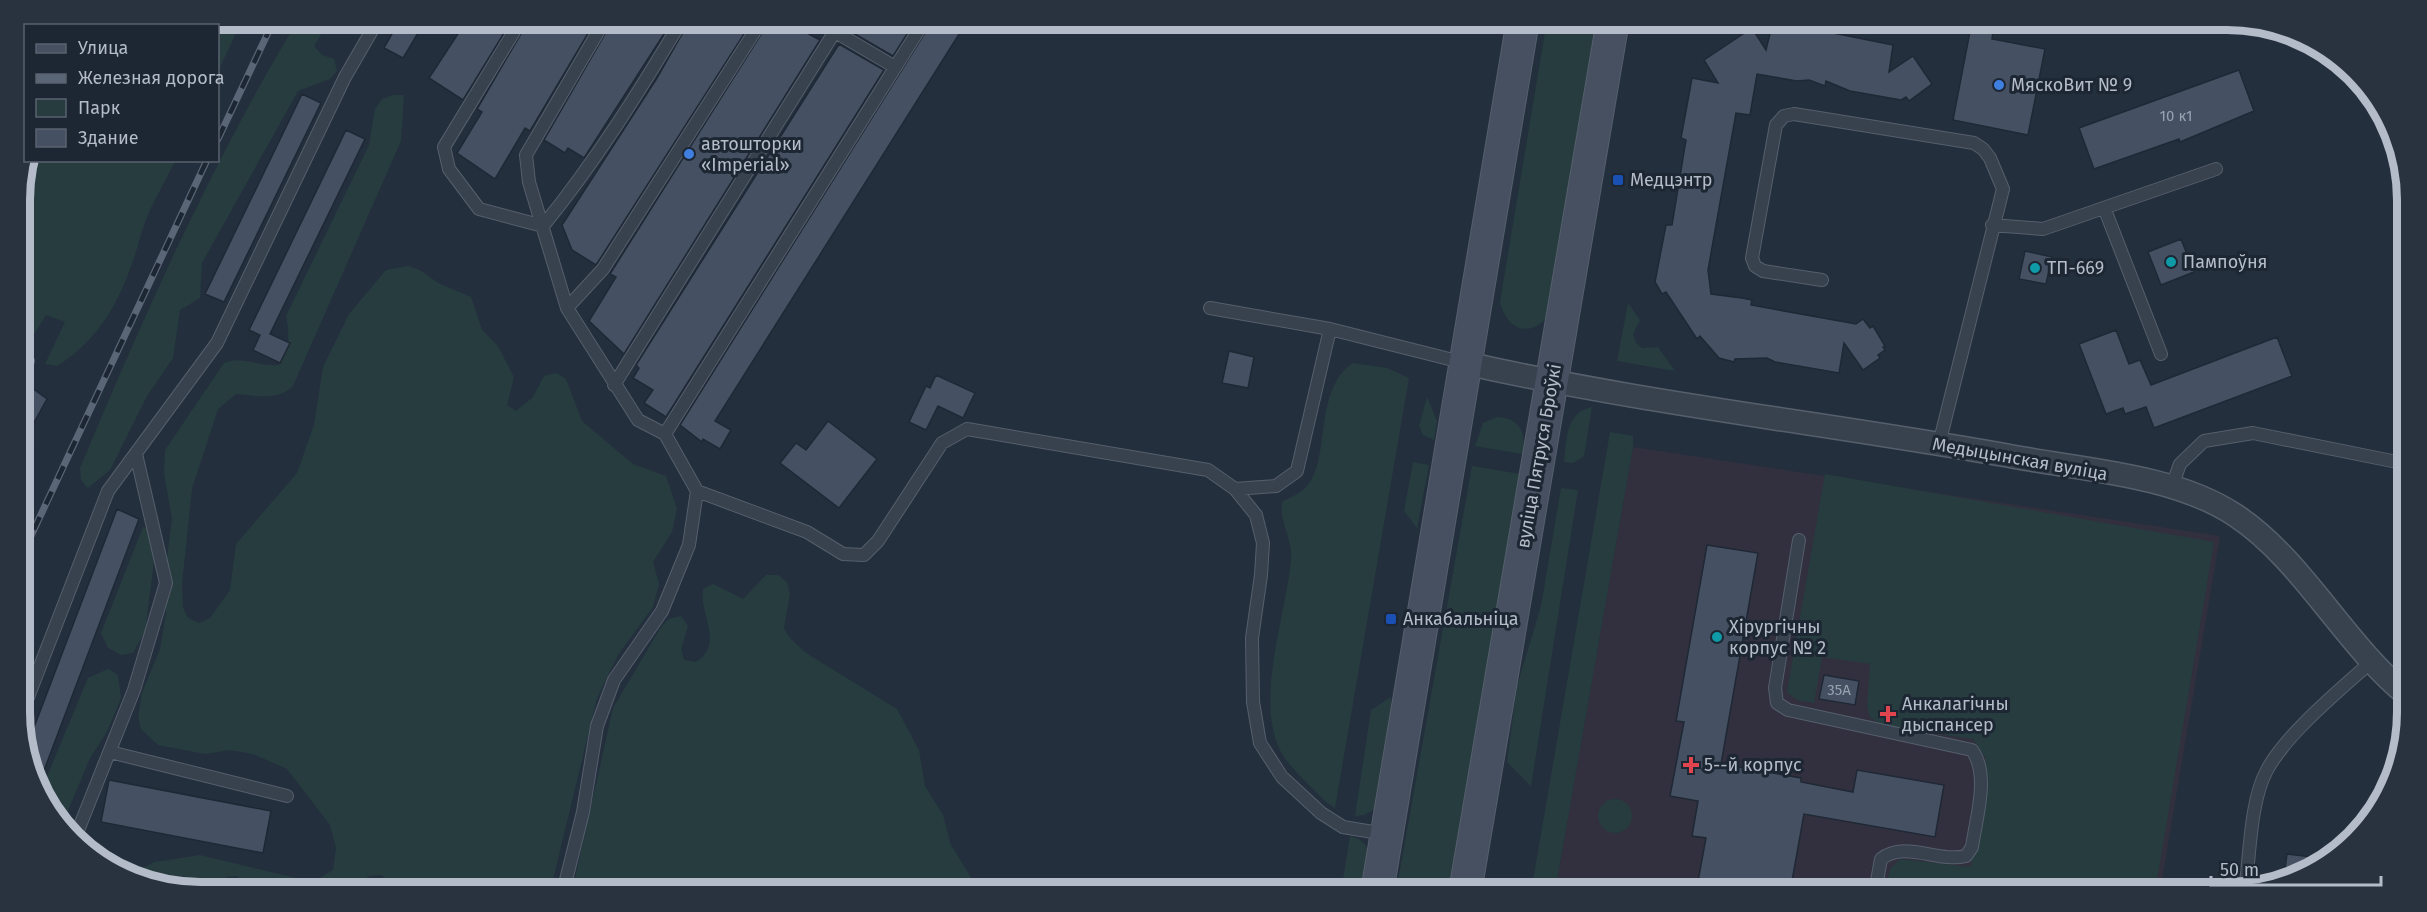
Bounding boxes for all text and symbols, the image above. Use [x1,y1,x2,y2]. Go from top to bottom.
legend [24,24,219,162]
text: Улица [78,37,128,59]
text: Железная дорога [78,67,225,89]
place label: МяскоВит № 9 [2011,74,2132,96]
marker: МяскоВит № 9 [1992,78,2006,92]
text: Парк [78,97,121,119]
house number: 10 к1 [2160,107,2192,125]
text: Здание [78,127,139,149]
place label: автошторки «Imperial» [701,133,802,176]
marker: автошторки «Imperial» [682,147,696,161]
place label: Медцэнтр [1630,169,1712,191]
marker: Медцэнтр [1611,173,1625,187]
place label: Пампоўня [2183,251,2268,273]
marker: Пампоўня [2164,255,2178,269]
place label: ТП-669 [2047,257,2104,279]
marker: ТП-669 [2028,261,2042,275]
street label: вуліца Пятруся Броўкі [1512,362,1566,550]
street label: Медыцынская вуліца [1931,433,2109,485]
place label: Анкабальніца [1403,608,1519,630]
marker: Анкабальніца [1384,612,1398,626]
place label: Хірургічны корпус № 2 [1729,616,1826,659]
marker: Хірургічны корпус № 2 [1710,630,1724,644]
house number: 35А [1827,681,1851,699]
place label: Анкалагічны дыспансер [1902,693,2009,736]
marker: Анкалагічны дыспансер [1879,705,1897,723]
place label: 5--й корпус [1704,754,1802,776]
marker: 5--й корпус [1682,756,1700,774]
scale bar [2211,849,2380,887]
text: 50 m [2220,859,2259,881]

